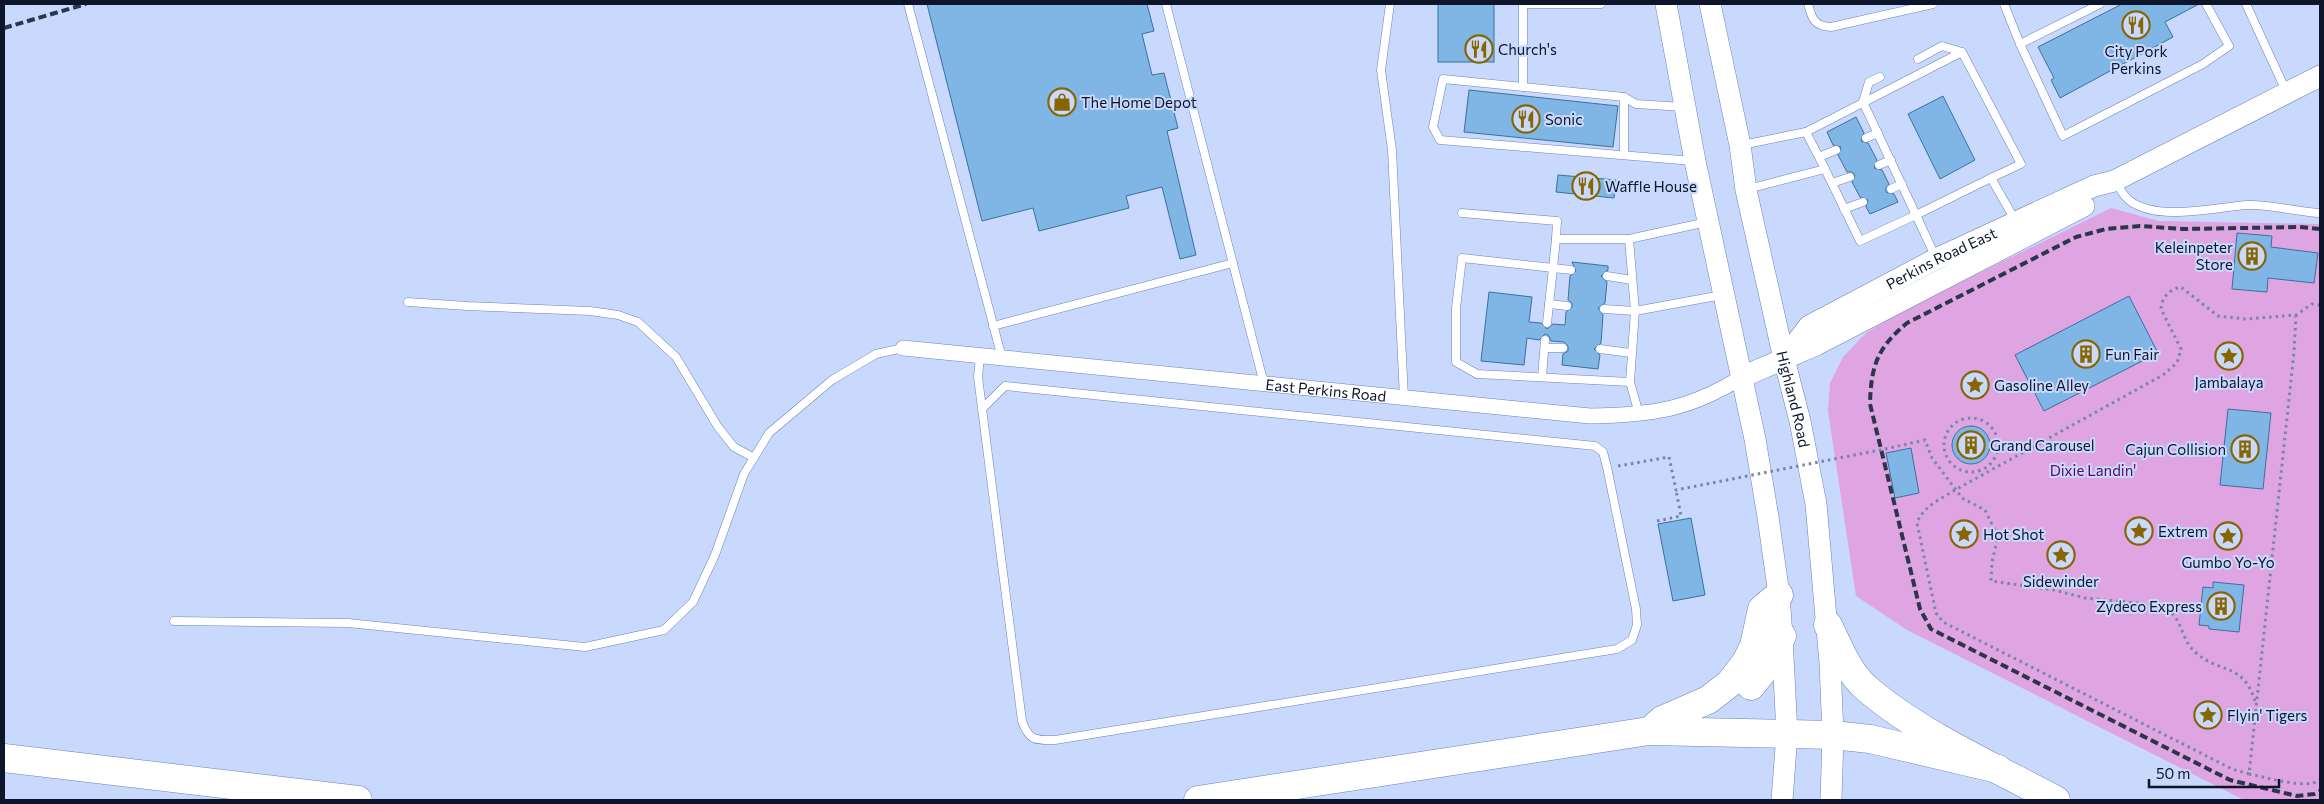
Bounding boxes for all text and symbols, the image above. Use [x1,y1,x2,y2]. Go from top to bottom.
restaurant icon: City Pork Perkins [2121,10,2151,40]
restaurant icon: Church's [1464,34,1494,64]
place label: Church's [1498,40,1557,58]
place label: City Pork Perkins [2104,42,2168,77]
shop icon: The Home Depot [1047,87,1077,117]
place label: The Home Depot [1081,93,1197,111]
restaurant icon: Sonic [1511,104,1541,134]
place label: Sonic [1545,110,1583,128]
restaurant icon: Waffle House [1571,171,1601,201]
place label: Waffle House [1605,177,1697,195]
street label: Perkins Road East [1883,223,1999,293]
place label: Keleinpeter Store [2155,238,2233,273]
building icon: Keleinpeter Store [2237,241,2267,271]
building icon: Fun Fair [2071,339,2101,369]
place icon: Jambalaya [2214,341,2244,371]
place label: Fun Fair [2105,345,2159,363]
street label: Highland Road [1773,349,1814,449]
place icon: Gasoline Alley [1960,370,1990,400]
place label: Jambalaya [2195,373,2263,391]
street label: East Perkins Road [1265,375,1387,405]
place label: Gasoline Alley [1994,376,2089,394]
building icon: Grand Carousel [1956,430,1986,460]
building icon: Cajun Collision [2230,434,2260,464]
place label: Grand Carousel [1990,436,2095,454]
place label: Cajun Collision [2125,440,2226,458]
park label: Dixie Landin' [2050,461,2136,479]
place icon: Extrem [2124,516,2154,546]
place icon: Hot Shot [1949,519,1979,549]
place icon: Gumbo Yo-Yo [2213,521,2243,551]
place label: Extrem [2158,522,2208,540]
place label: Hot Shot [1983,525,2045,543]
place icon: Sidewinder [2046,540,2076,570]
place label: Gumbo Yo-Yo [2181,553,2275,571]
place label: Sidewinder [2023,572,2099,590]
building icon: Zydeco Express [2206,591,2236,621]
place label: Zydeco Express [2096,597,2202,615]
place icon: Flyin' Tigers [2193,700,2223,730]
place label: Flyin' Tigers [2227,706,2308,724]
scale bar [2149,756,2279,788]
text: 50 m [2156,764,2190,782]

